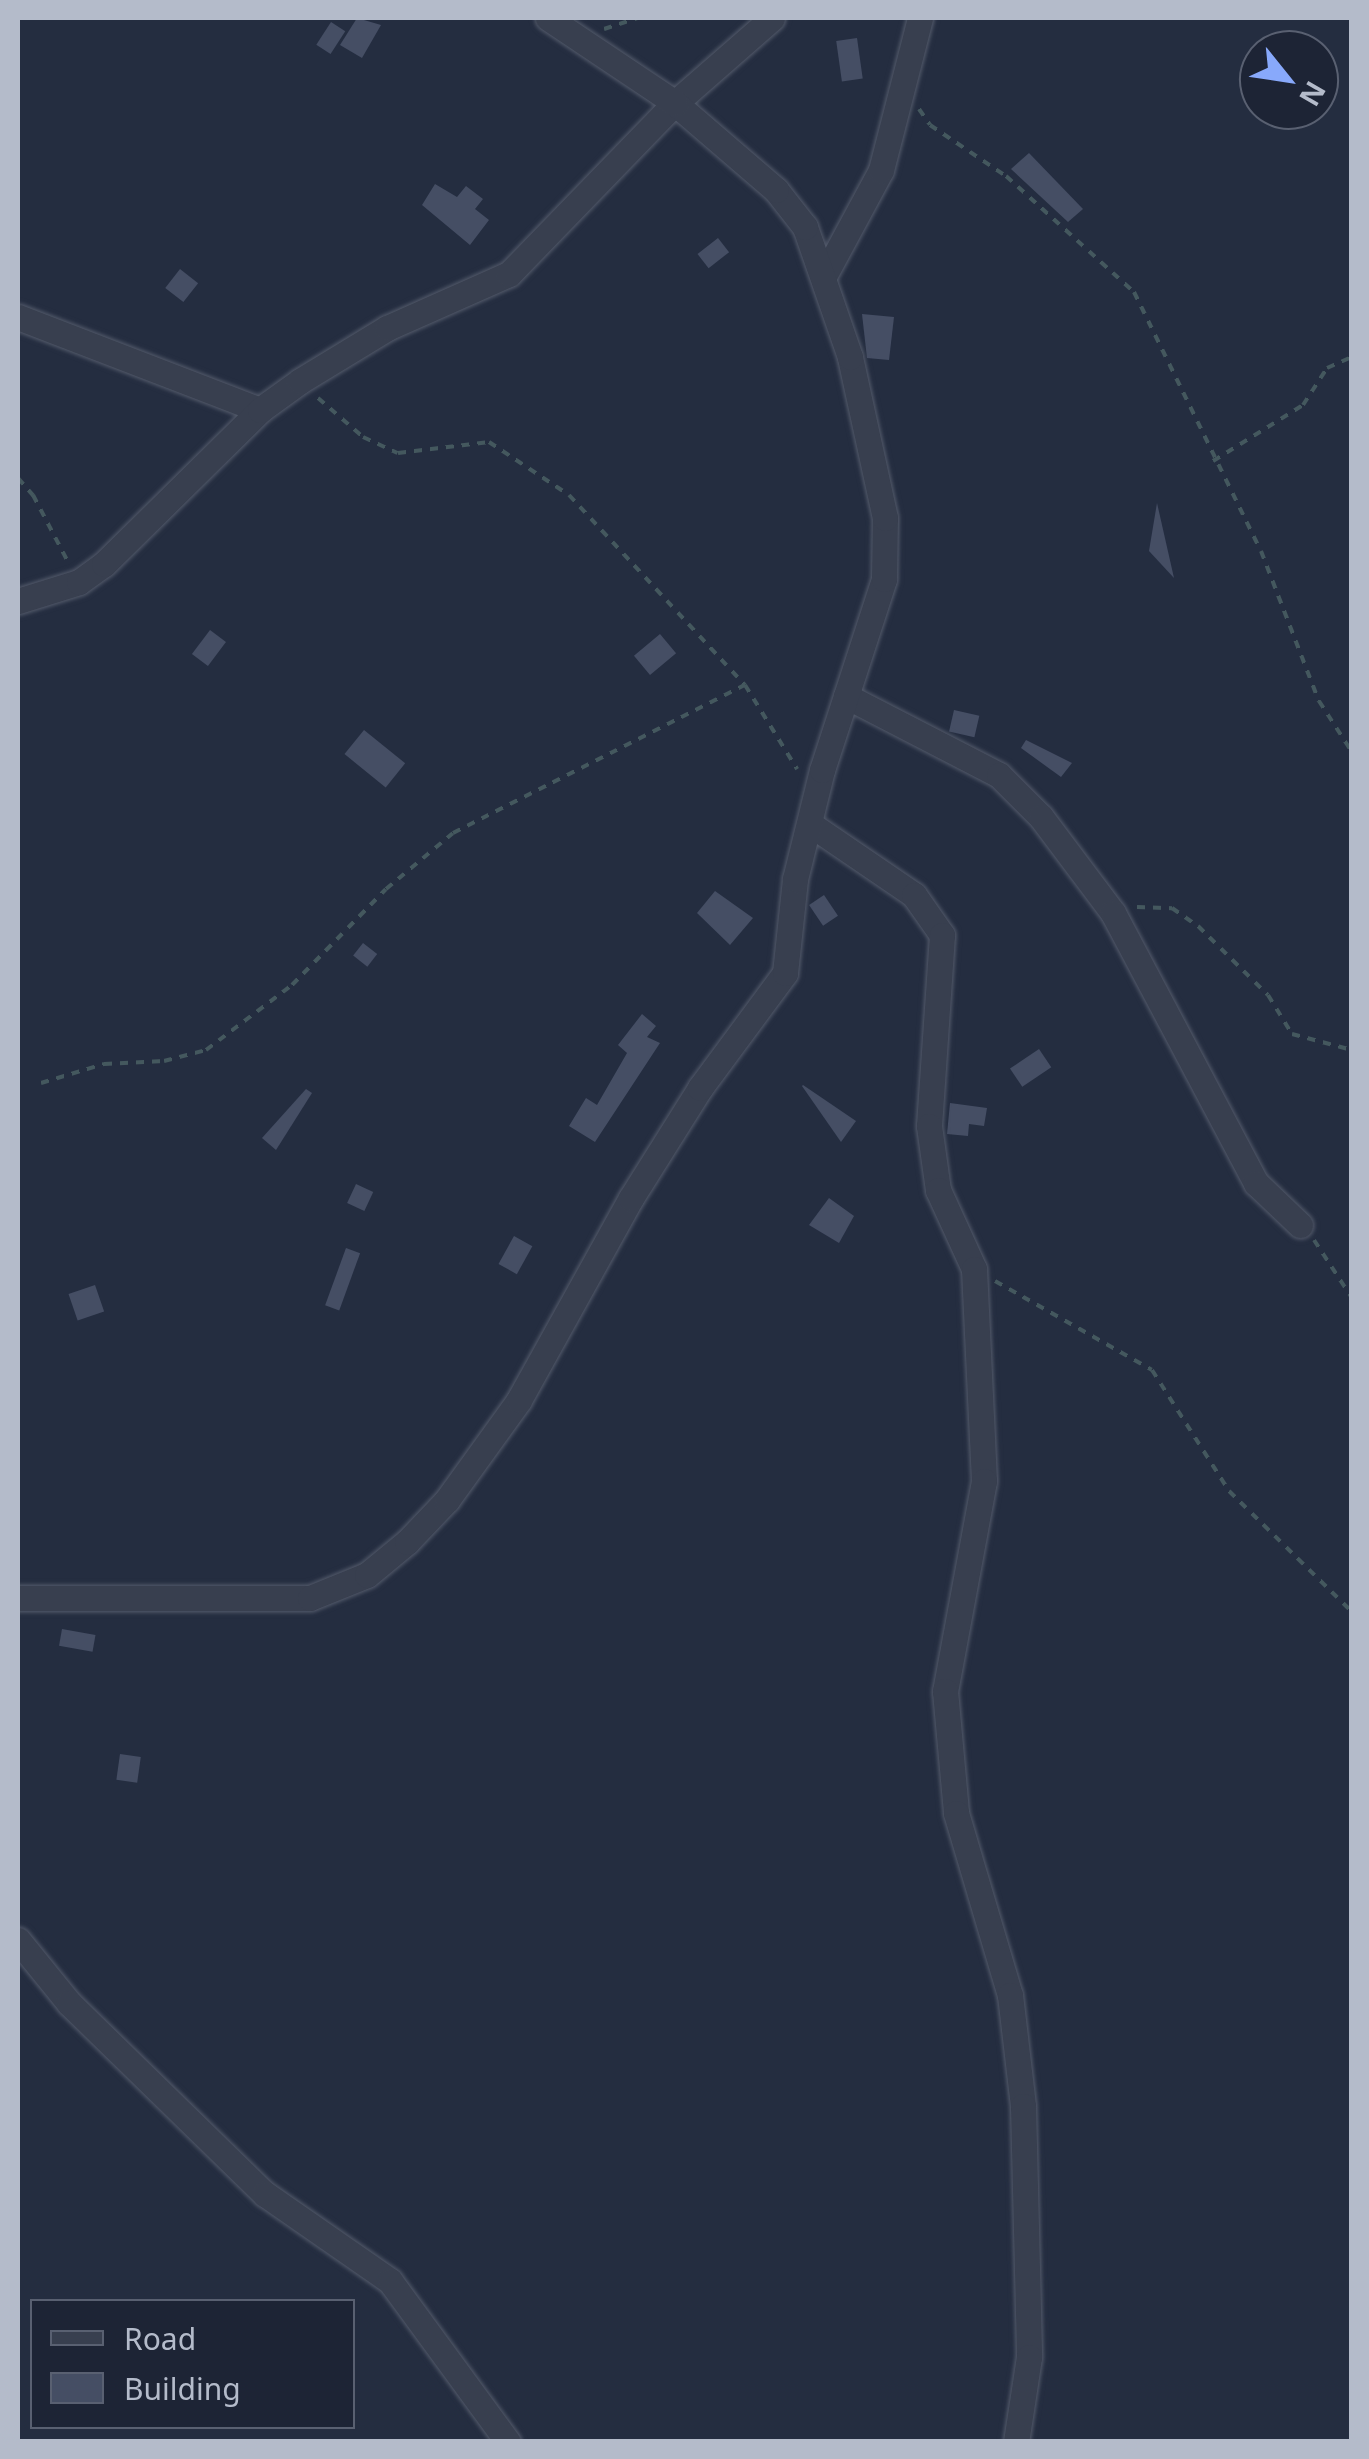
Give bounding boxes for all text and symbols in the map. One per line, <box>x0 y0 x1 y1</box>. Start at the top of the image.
north arrow <box>1239 30 1339 130</box>
text: N <box>1291 75 1335 113</box>
legend <box>30 2299 355 2429</box>
text: Road <box>124 2318 196 2359</box>
text: Building <box>124 2368 241 2409</box>

